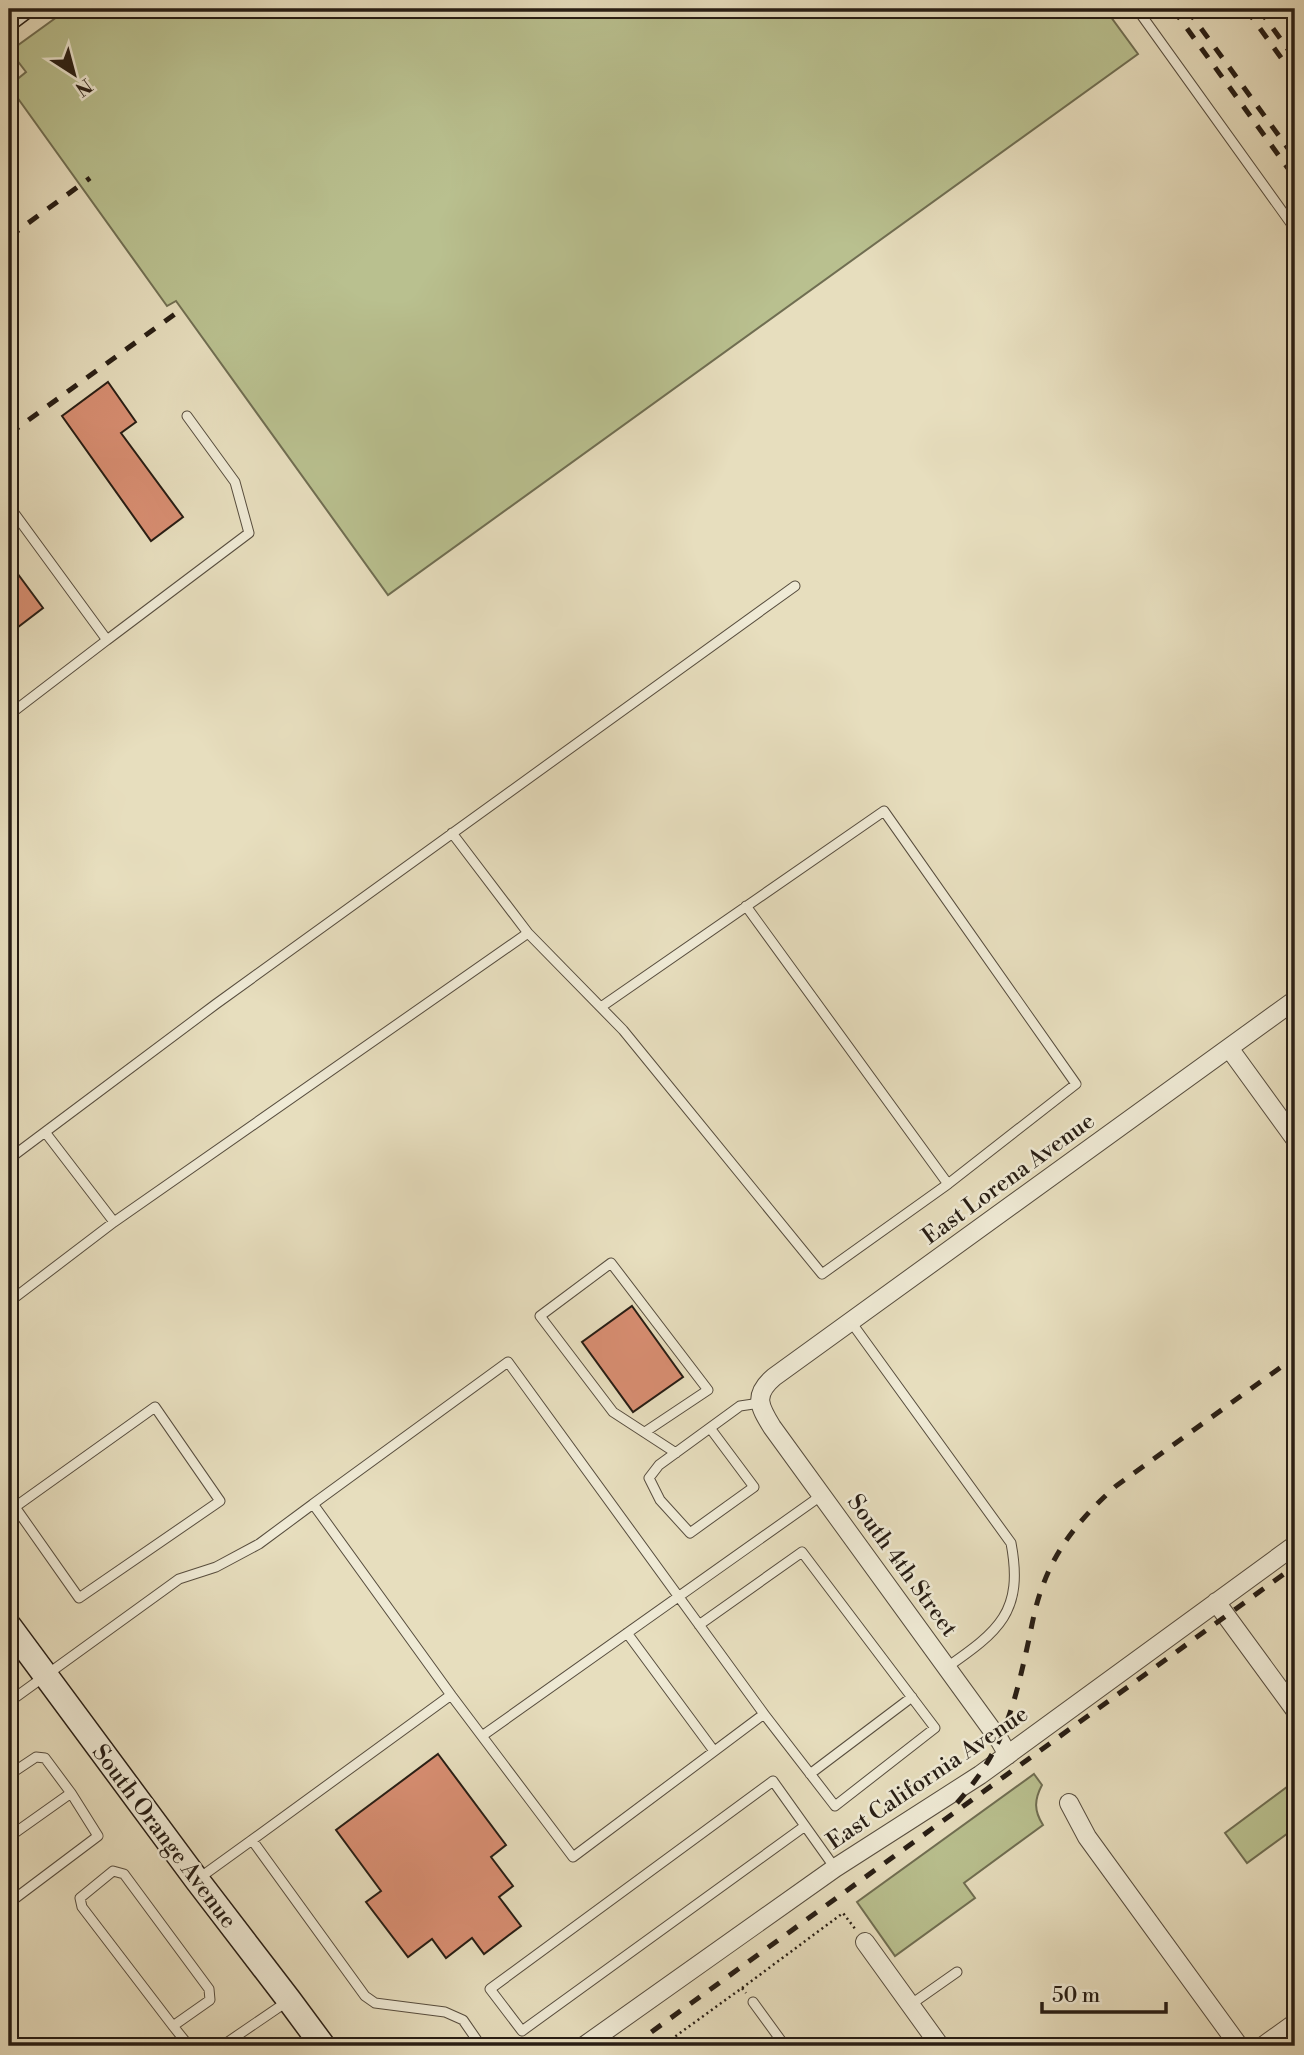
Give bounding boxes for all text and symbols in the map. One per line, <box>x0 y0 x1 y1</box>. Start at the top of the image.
north arrow <box>38 38 108 108</box>
text: N <box>70 73 97 101</box>
street label: East Lorena Avenue <box>917 1107 1100 1251</box>
street label: South 4th Street <box>841 1489 963 1642</box>
street label: East California Avenue <box>821 1700 1034 1856</box>
street label: South Orange Avenue <box>86 1739 243 1934</box>
scale bar <box>1042 1971 1166 2015</box>
text: 50 m <box>1052 1983 1100 2009</box>

